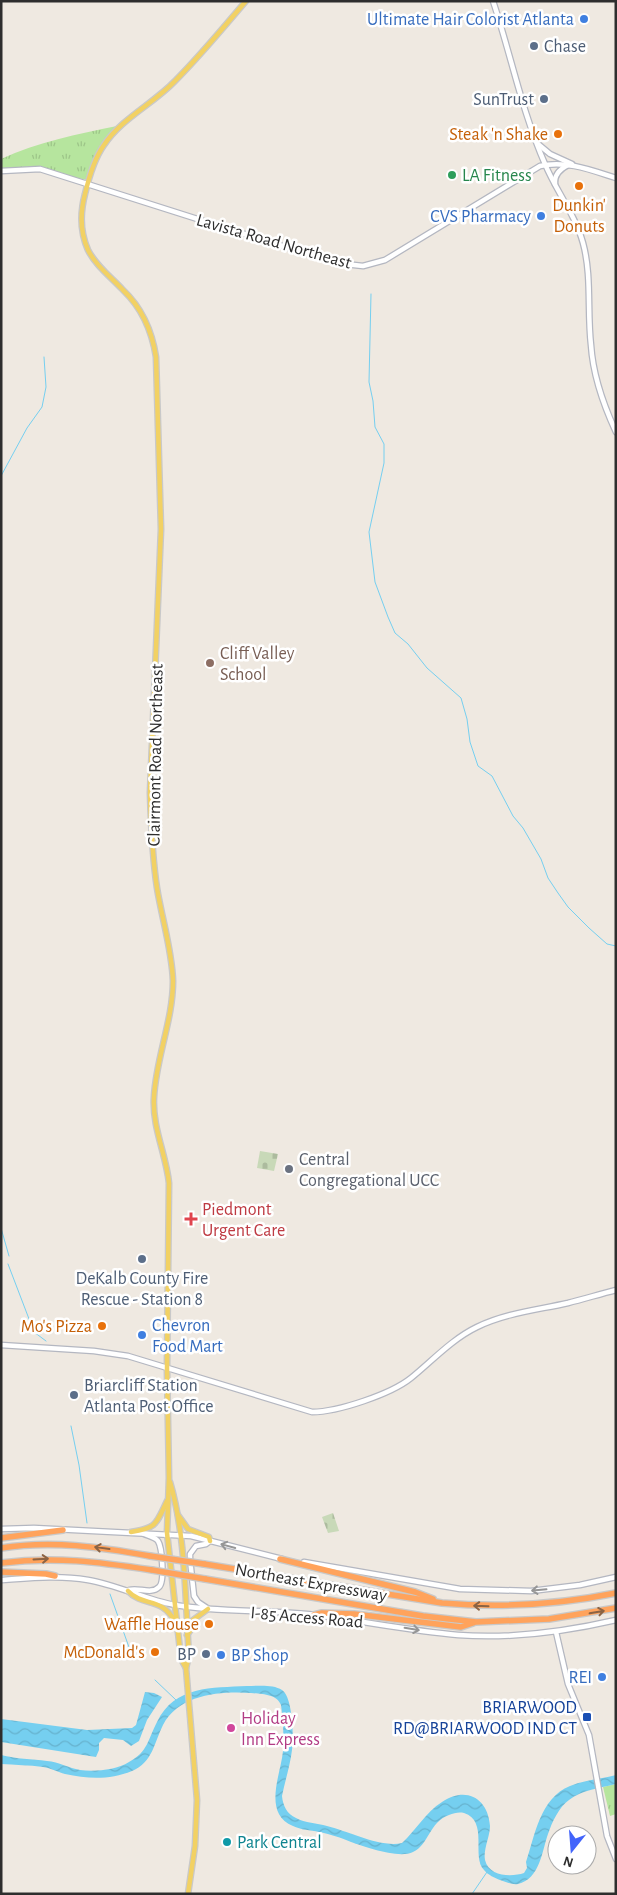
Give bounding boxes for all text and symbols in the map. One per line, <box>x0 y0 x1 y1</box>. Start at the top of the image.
place label: Ultimate Hair Colorist Atlanta <box>367 11 574 29</box>
marker: Ultimate Hair Colorist Atlanta <box>578 13 590 25</box>
place label: Chase <box>544 38 586 56</box>
marker: Chase <box>528 40 540 52</box>
place label: SunTrust <box>473 91 534 109</box>
marker: SunTrust <box>538 93 550 105</box>
place label: Steak 'n Shake <box>449 126 548 144</box>
marker: Steak 'n Shake <box>552 128 564 140</box>
place label: LA Fitness <box>462 167 532 185</box>
marker: LA Fitness <box>446 169 458 181</box>
marker: Dunkin' Donuts <box>573 180 585 192</box>
place label: Dunkin' Donuts <box>552 197 606 236</box>
place label: CVS Pharmacy <box>430 208 531 226</box>
marker: CVS Pharmacy <box>535 210 547 222</box>
street label: Lavista Road Northeast <box>194 211 354 273</box>
place label: Cliff Valley School <box>220 645 295 684</box>
marker: Cliff Valley School <box>204 657 216 669</box>
street label: Clairmont Road Northeast <box>145 663 167 846</box>
place label: Central Congregational UCC <box>299 1151 439 1190</box>
marker: Central Congregational UCC <box>283 1163 295 1175</box>
place label: Piedmont Urgent Care <box>202 1201 285 1240</box>
marker: Piedmont Urgent Care <box>184 1212 198 1226</box>
marker: DeKalb County Fire Rescue - Station 8 <box>136 1253 148 1265</box>
place label: DeKalb County Fire Rescue - Station 8 <box>76 1270 208 1309</box>
place label: Chevron Food Mart <box>152 1317 223 1356</box>
place label: Mo's Pizza <box>21 1318 92 1336</box>
marker: Mo's Pizza <box>96 1320 108 1332</box>
marker: Chevron Food Mart <box>136 1329 148 1341</box>
place label: Briarcliff Station Atlanta Post Office <box>84 1377 214 1416</box>
marker: Briarcliff Station Atlanta Post Office <box>68 1389 80 1401</box>
one-way arrow <box>221 1541 237 1550</box>
one-way arrow <box>94 1543 110 1553</box>
one-way arrow <box>33 1555 49 1564</box>
street label: Northeast Expressway <box>233 1561 389 1605</box>
one-way arrow <box>531 1585 547 1595</box>
one-way arrow <box>473 1601 489 1611</box>
street label: I-85 Access Road <box>250 1604 364 1632</box>
one-way arrow <box>588 1607 604 1616</box>
place label: Waffle House <box>104 1616 199 1634</box>
marker: Waffle House <box>203 1618 215 1630</box>
one-way arrow <box>404 1625 420 1635</box>
place label: McDonald's <box>63 1644 145 1662</box>
marker: McDonald's <box>149 1646 161 1658</box>
place label: BP <box>177 1646 196 1664</box>
place label: BP Shop <box>231 1647 289 1665</box>
marker: BP <box>200 1648 212 1660</box>
marker: BP Shop <box>215 1649 227 1661</box>
place label: REI <box>569 1669 592 1687</box>
marker: REI <box>596 1671 608 1683</box>
place label: BRIARWOOD RD@BRIARWOOD IND CT <box>393 1699 577 1738</box>
place label: Holiday Inn Express <box>241 1710 320 1749</box>
marker: BRIARWOOD RD@BRIARWOOD IND CT <box>581 1711 593 1723</box>
marker: Holiday Inn Express <box>225 1722 237 1734</box>
north arrow <box>547 1825 597 1875</box>
place label: Park Central <box>237 1834 322 1852</box>
marker: Park Central <box>221 1836 233 1848</box>
text: N <box>562 1853 575 1870</box>

